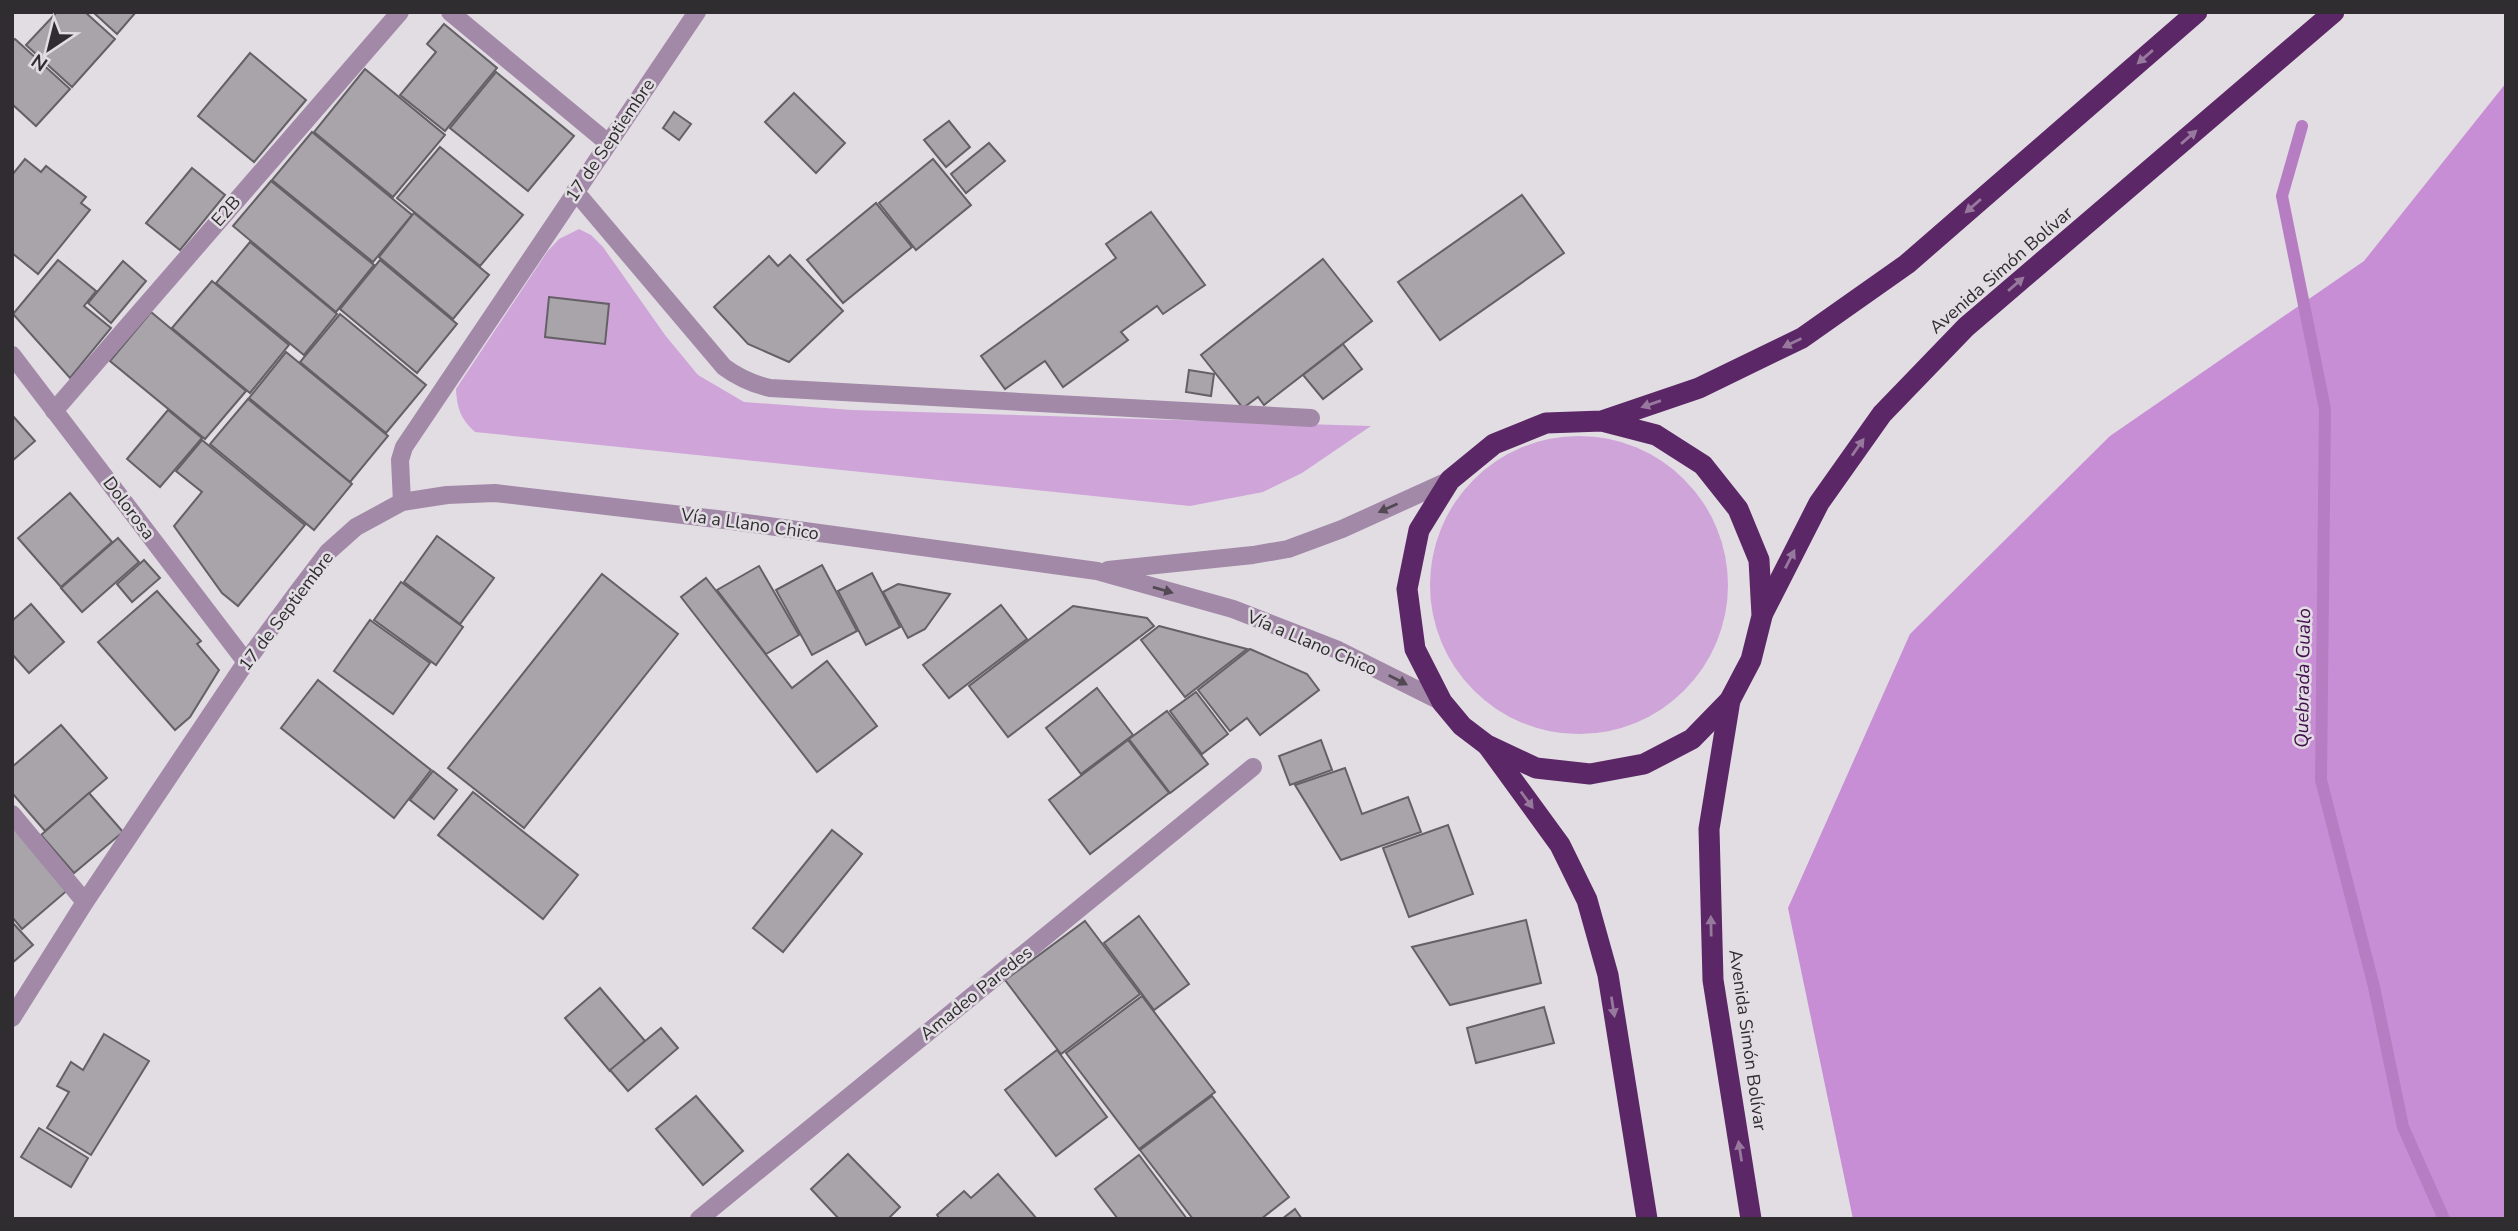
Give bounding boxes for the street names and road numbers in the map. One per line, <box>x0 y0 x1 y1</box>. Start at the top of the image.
street label: 17 de Septiembre <box>560 74 660 206</box>
street label: E2B <box>206 190 246 232</box>
street label: Avenida Simón Bolívar <box>1924 201 2078 339</box>
street label: Dolorosa <box>97 472 161 544</box>
street label: Vía a Llano Chico <box>678 502 821 546</box>
street label: 17 de Septiembre <box>233 546 339 676</box>
street label: Vía a Llano Chico <box>1242 604 1381 681</box>
street label: Amadeo Paredes <box>915 940 1037 1046</box>
street label: Avenida Simón Bolívar <box>1723 948 1773 1133</box>

